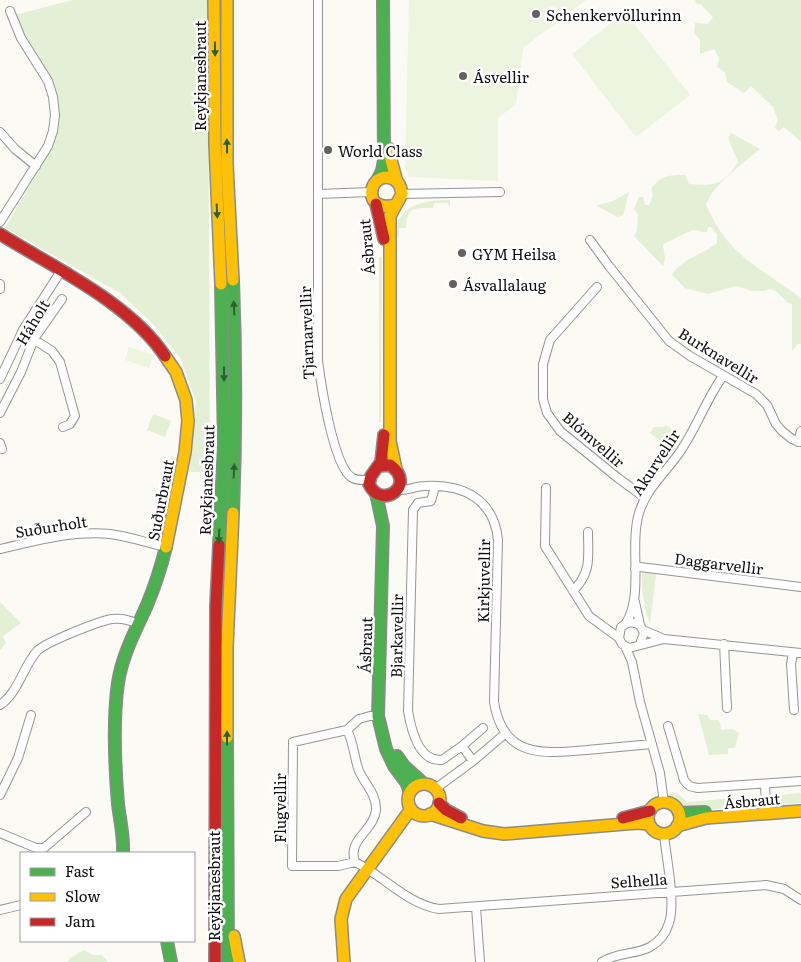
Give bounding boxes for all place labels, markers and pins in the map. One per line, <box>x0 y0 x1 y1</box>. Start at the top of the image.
place label: Schenkervöllurinn <box>546 3 682 26</box>
marker: Schenkervöllurinn <box>530 8 542 20</box>
place label: Ásvellir <box>473 65 529 88</box>
marker: Ásvellir <box>457 70 469 82</box>
place label: World Class <box>338 139 423 162</box>
marker: World Class <box>322 144 334 156</box>
place label: GYM Heilsa <box>472 242 557 265</box>
marker: GYM Heilsa <box>456 247 468 259</box>
place label: Ásvallalaug <box>463 273 547 296</box>
marker: Ásvallalaug <box>447 278 459 290</box>

